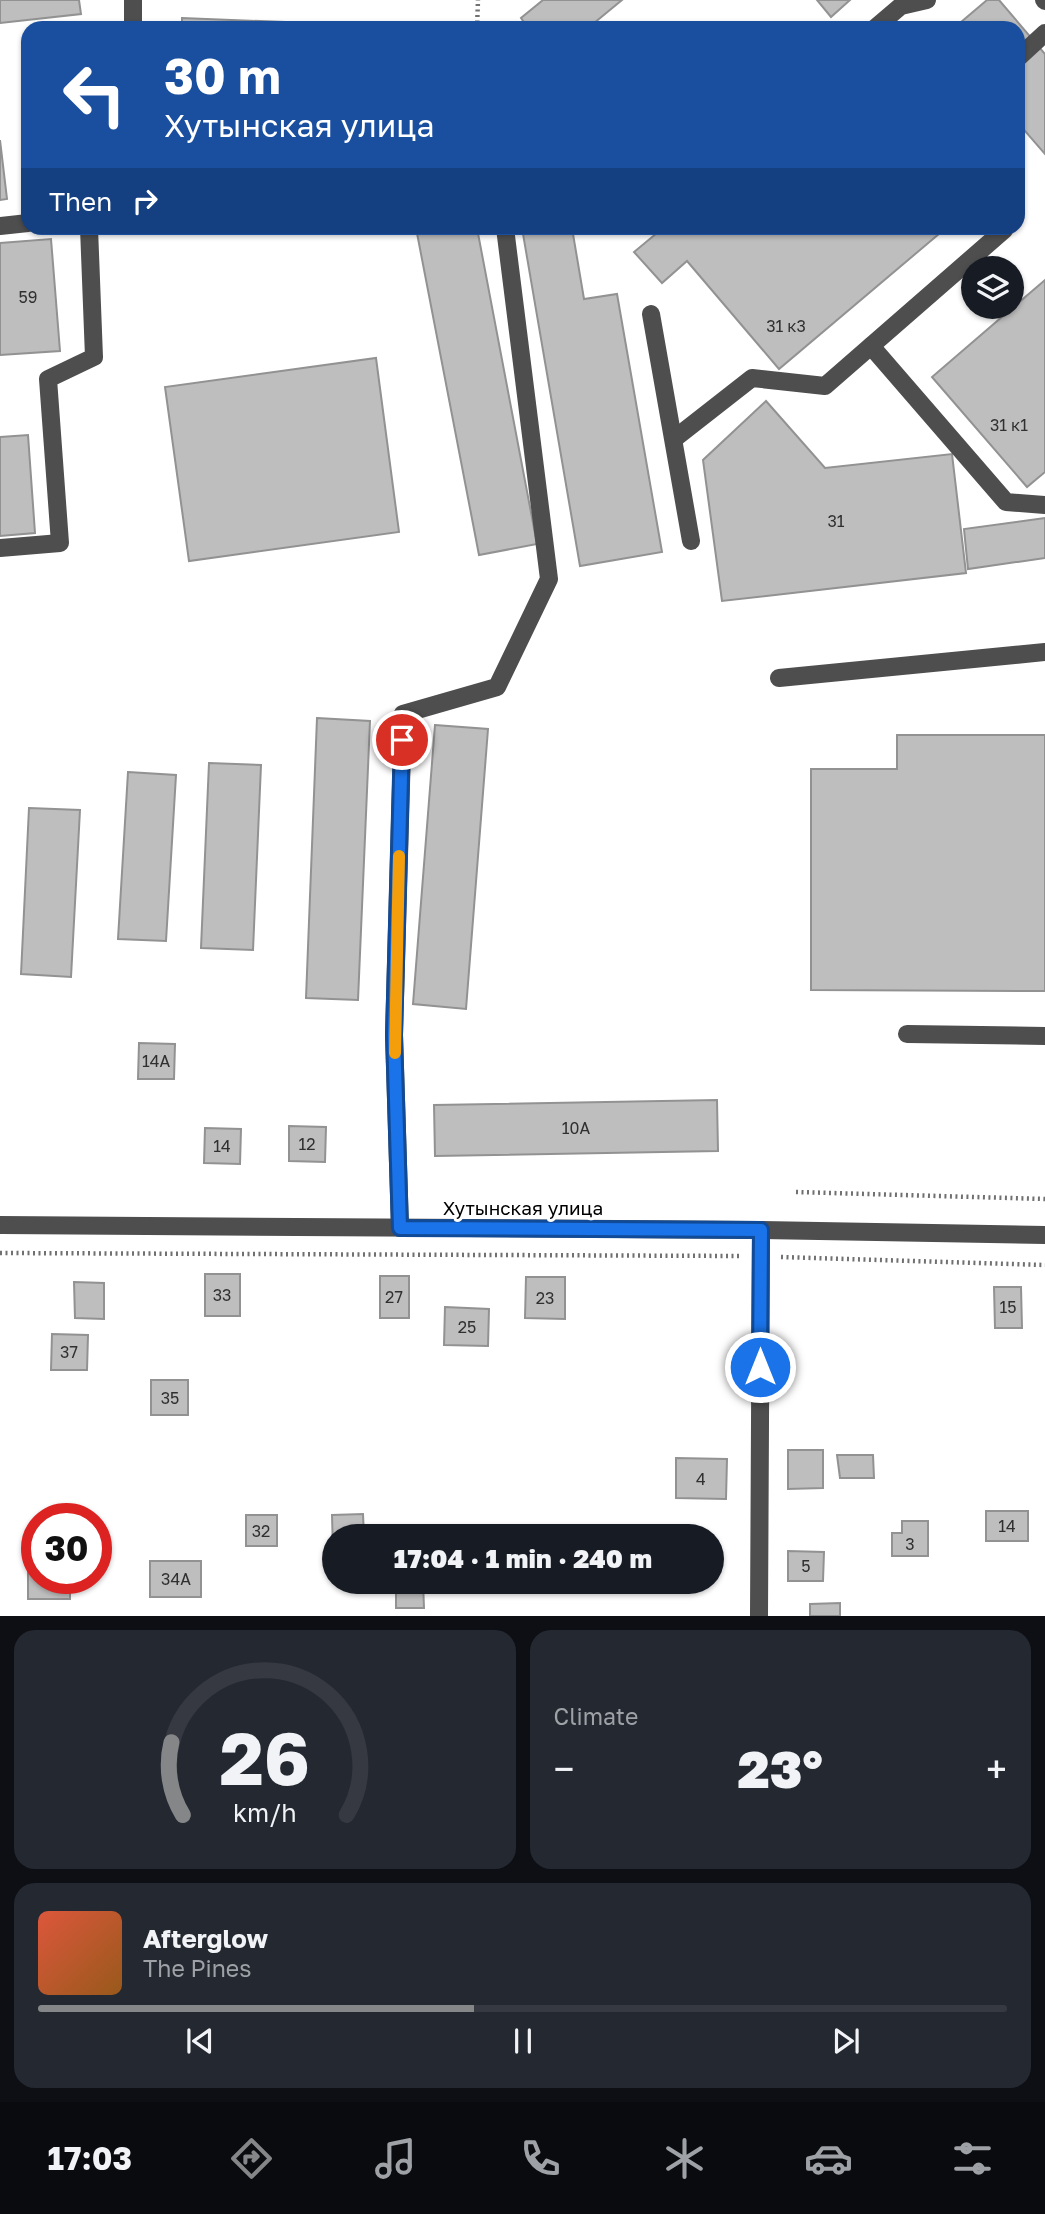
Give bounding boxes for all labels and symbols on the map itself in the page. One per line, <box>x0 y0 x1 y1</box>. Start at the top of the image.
house number: 59 <box>19 287 37 307</box>
house number: 31 к3 <box>766 316 806 336</box>
house number: 31 к1 <box>990 415 1028 435</box>
house number: 31 <box>827 511 845 531</box>
pin <box>372 710 432 770</box>
house number: 14А <box>142 1051 170 1071</box>
house number: 10А <box>562 1118 590 1138</box>
house number: 12 <box>298 1134 316 1154</box>
house number: 14 <box>213 1136 231 1156</box>
street label: Хутынская улица <box>443 1196 603 1219</box>
house number: 33 <box>213 1285 231 1305</box>
house number: 27 <box>385 1287 403 1307</box>
house number: 23 <box>536 1288 554 1308</box>
house number: 15 <box>999 1297 1017 1317</box>
house number: 25 <box>458 1317 476 1337</box>
position arrow <box>723 1330 797 1404</box>
house number: 37 <box>60 1342 78 1362</box>
house number: 35 <box>161 1388 179 1408</box>
house number: 4 <box>696 1469 706 1489</box>
speed limit sign: 30 <box>21 1503 112 1594</box>
house number: 14 <box>998 1516 1016 1536</box>
house number: 32 <box>252 1521 270 1541</box>
house number: 3 <box>905 1534 915 1554</box>
house number: 5 <box>801 1556 811 1576</box>
house number: 34А <box>161 1569 191 1589</box>

